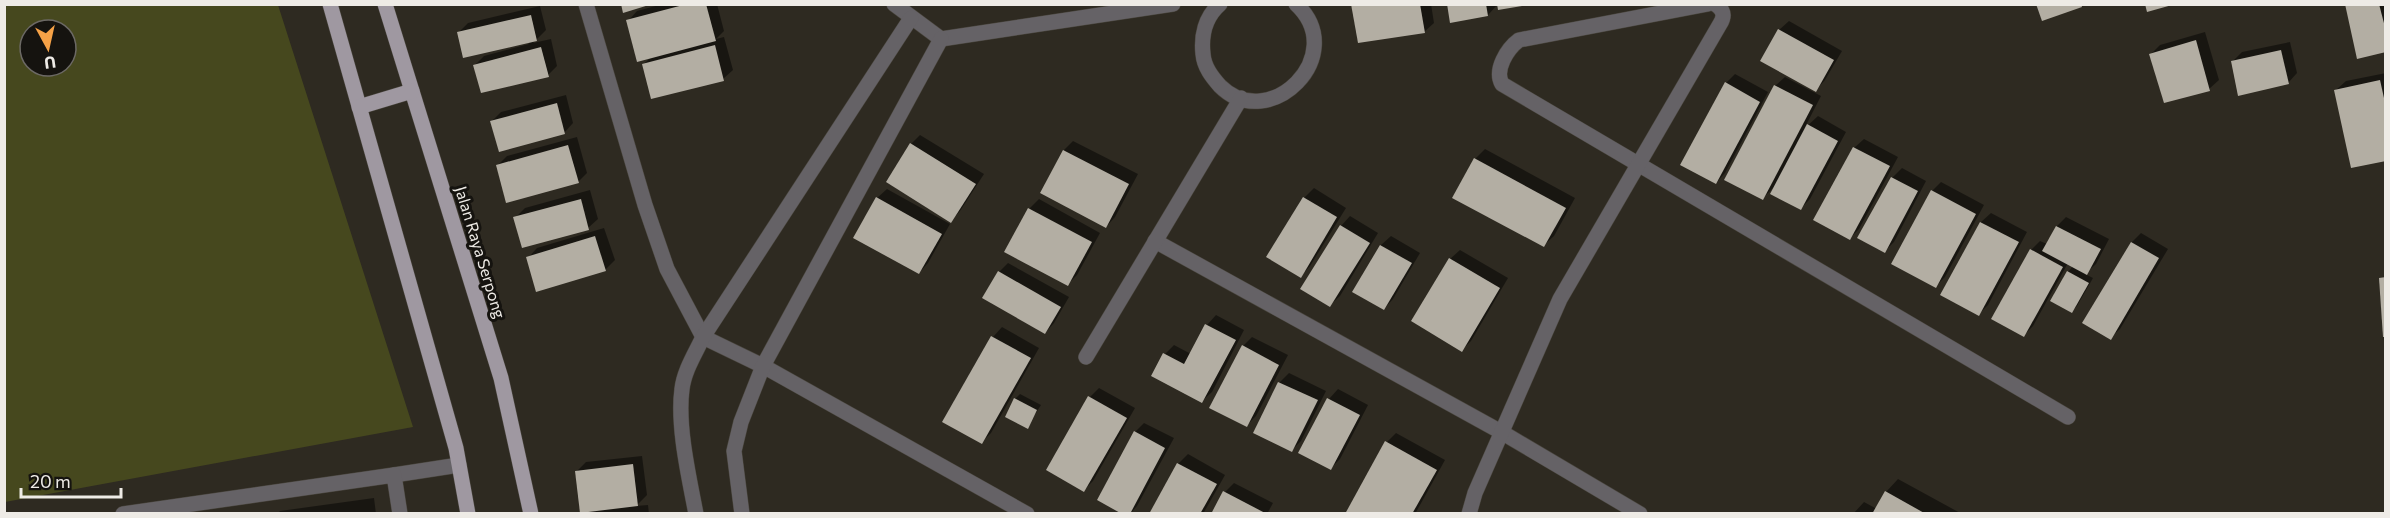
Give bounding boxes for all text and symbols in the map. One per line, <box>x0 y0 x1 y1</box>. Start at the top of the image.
north arrow <box>18 18 78 78</box>
text: U <box>43 53 57 74</box>
street label: Jalan Raya Serpong <box>452 184 510 321</box>
scale bar <box>21 461 122 499</box>
text: 20 m <box>30 470 71 492</box>

